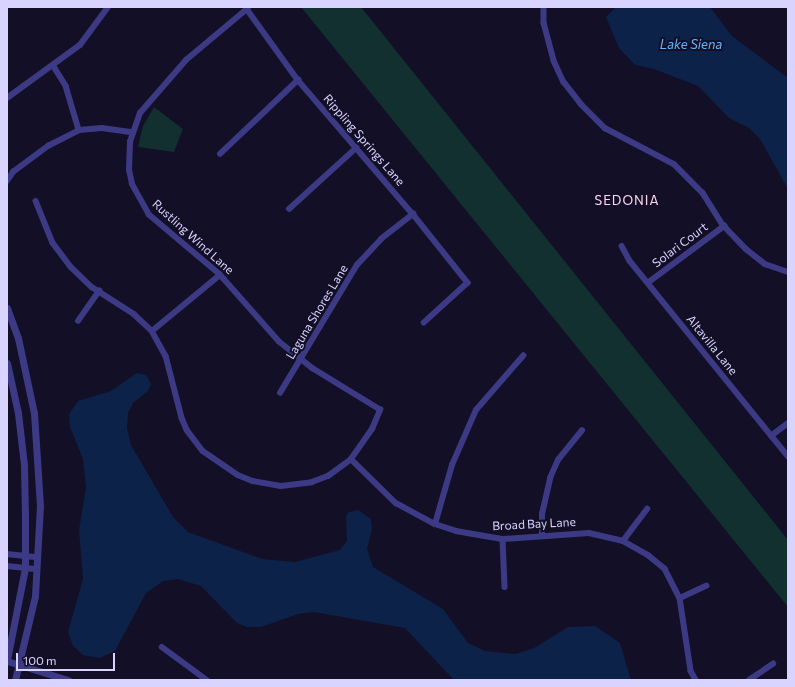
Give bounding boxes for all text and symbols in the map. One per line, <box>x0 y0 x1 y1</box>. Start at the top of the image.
water label: Lake Siena <box>660 36 722 52</box>
street label: Rippling Springs Lane <box>320 91 408 189</box>
district label: SEDONIA <box>595 192 659 208</box>
street label: Rustling Wind Lane <box>149 197 237 277</box>
street label: Solari Court <box>650 220 710 270</box>
street label: Laguna Shores Lane <box>283 262 351 362</box>
street label: Altavilla Lane <box>684 312 740 378</box>
street label: Broad Bay Lane <box>492 515 576 533</box>
scale bar <box>18 645 117 671</box>
text: 100 m <box>23 653 57 667</box>

